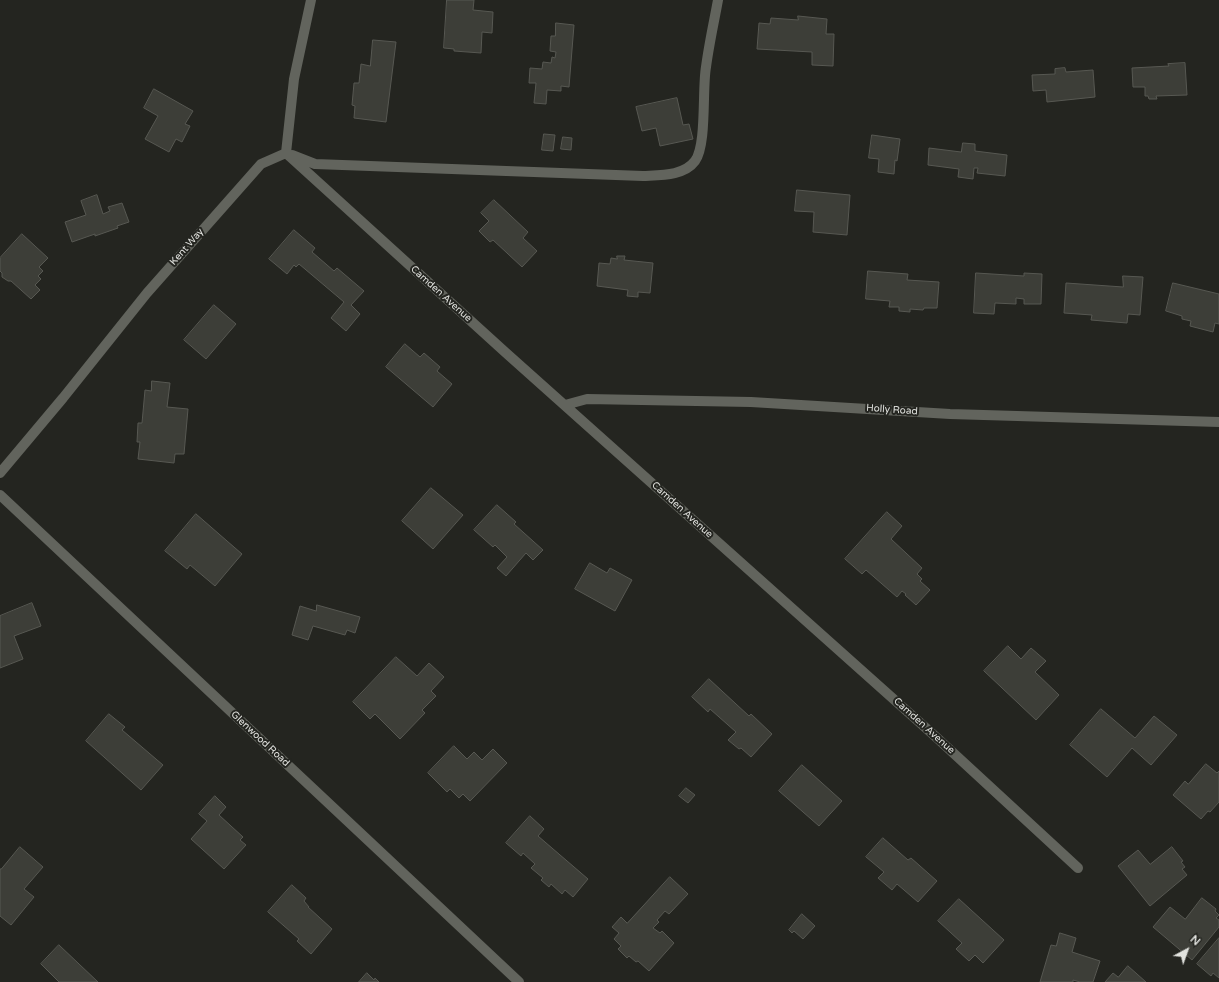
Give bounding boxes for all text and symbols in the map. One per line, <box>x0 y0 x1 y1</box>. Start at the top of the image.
street label: Kent Way <box>168 226 206 268</box>
street label: Camden Avenue <box>408 263 474 325</box>
street label: Holly Road <box>866 402 918 418</box>
street label: Camden Avenue <box>649 479 715 541</box>
street label: Camden Avenue <box>891 695 957 757</box>
street label: Glenwood Road <box>228 709 292 769</box>
north arrow <box>1167 930 1207 970</box>
text: N <box>1188 933 1203 948</box>

